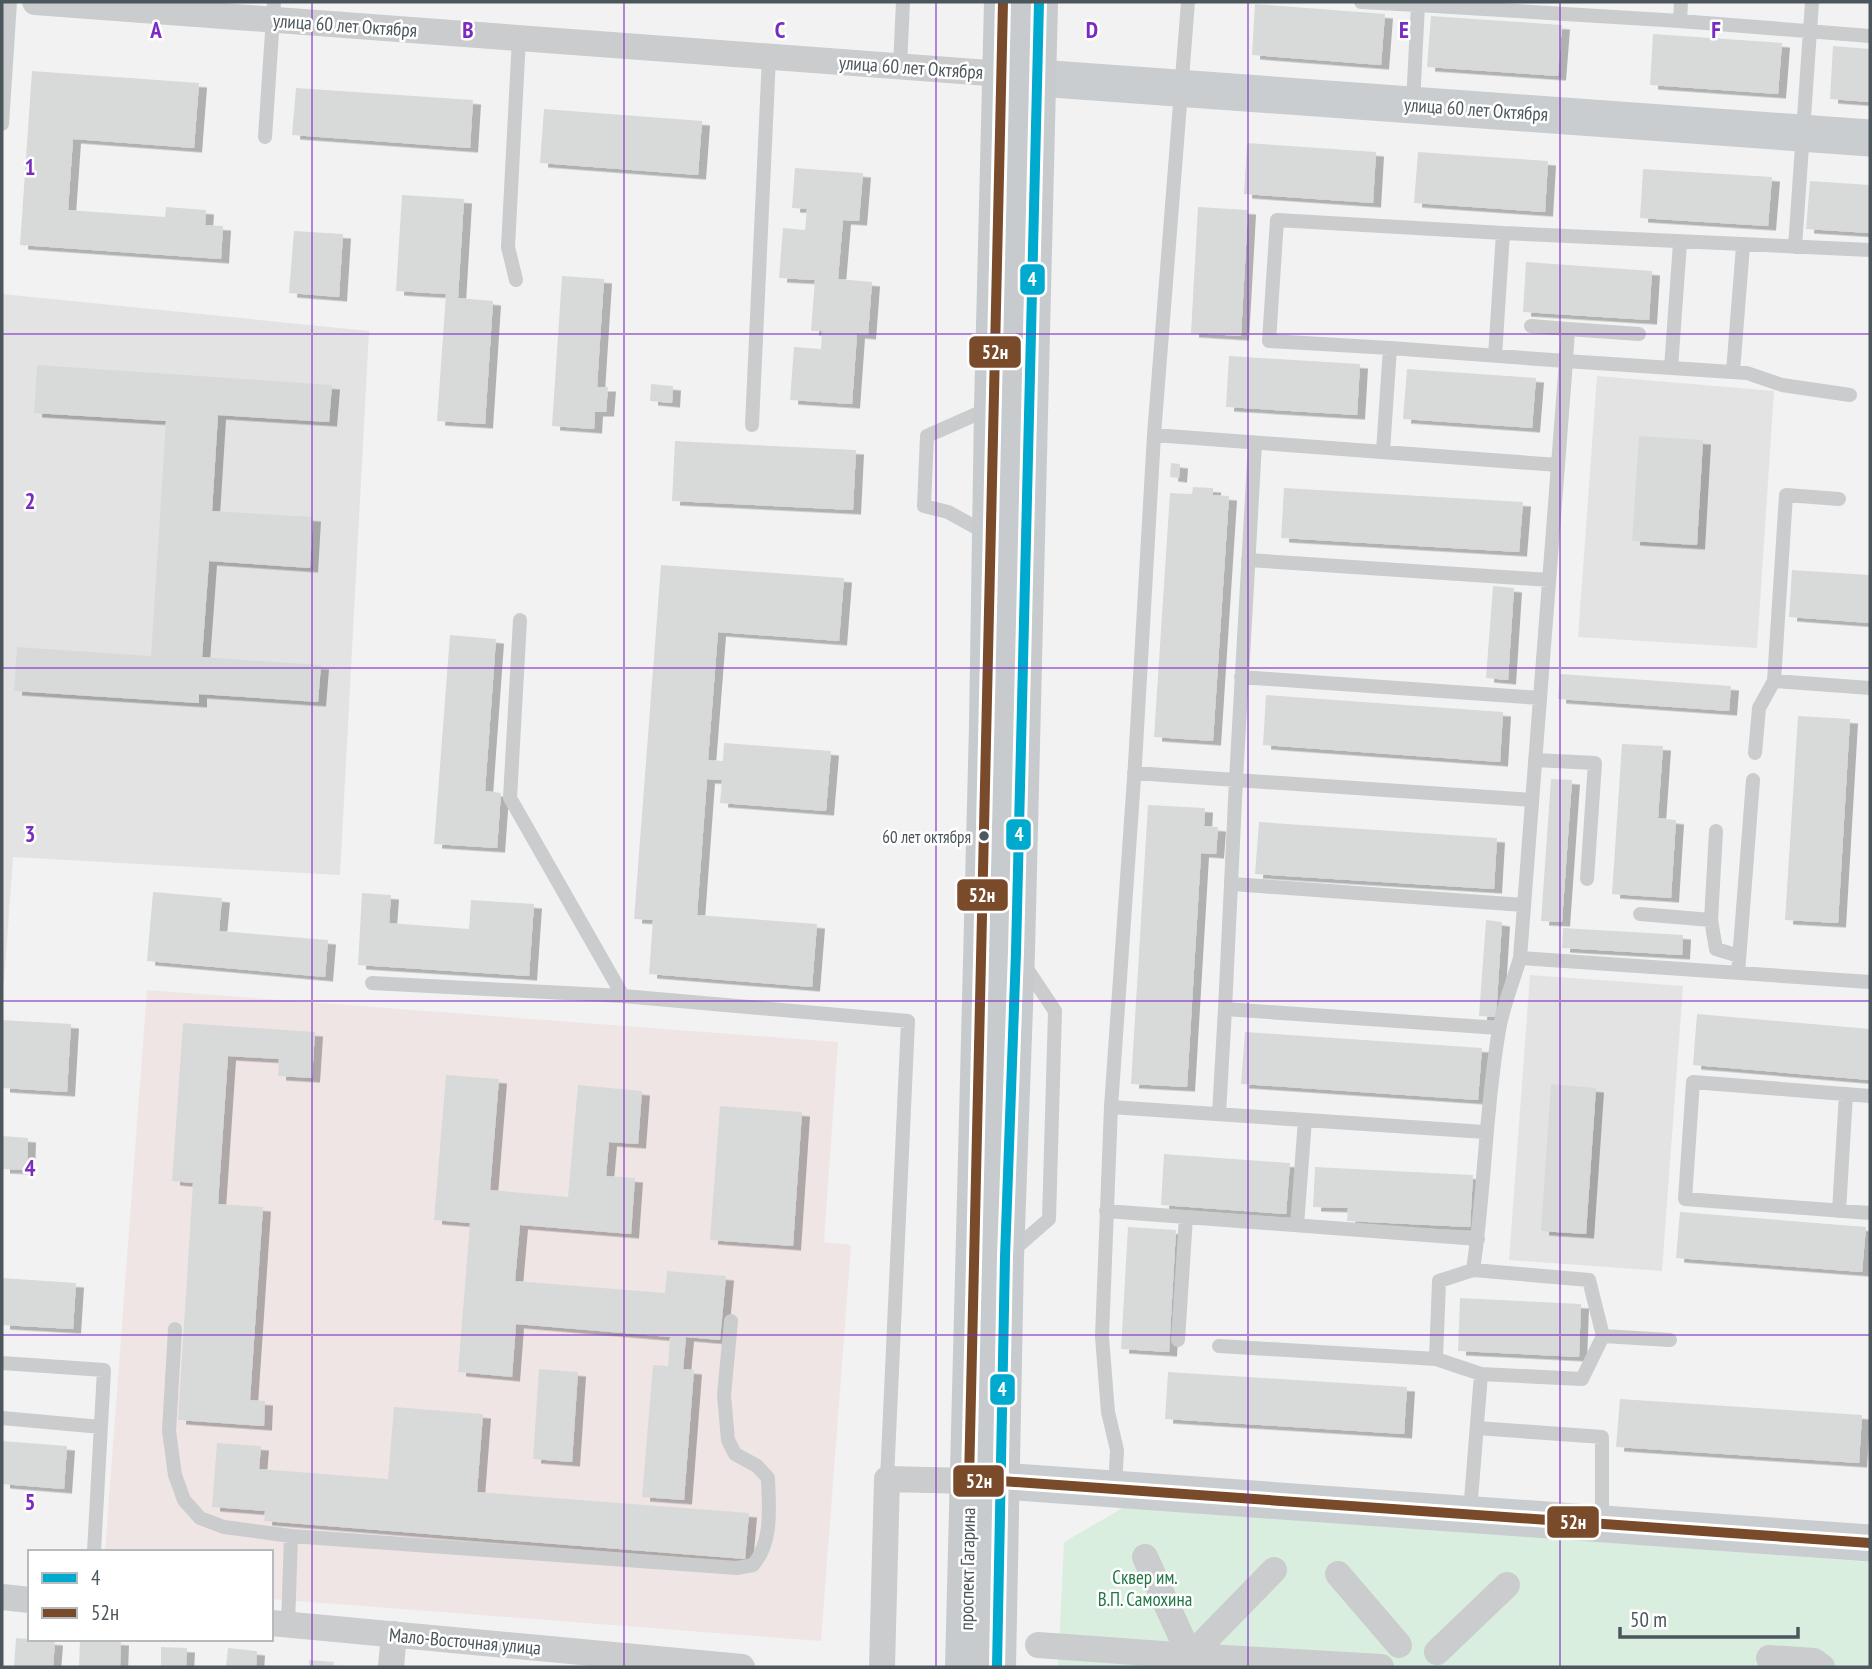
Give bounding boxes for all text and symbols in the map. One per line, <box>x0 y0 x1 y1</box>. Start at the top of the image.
street label: улица 60 лет Октября <box>272 8 418 42</box>
text: A <box>149 15 162 44</box>
text: B <box>462 15 474 44</box>
text: C <box>775 15 786 44</box>
text: D <box>1086 15 1098 44</box>
text: E <box>1399 15 1409 44</box>
text: F <box>1711 15 1721 44</box>
street label: улица 60 лет Октября <box>838 50 984 84</box>
street label: улица 60 лет Октября <box>1403 92 1549 126</box>
text: 1 <box>25 152 36 181</box>
line badge: 4 <box>1019 263 1046 296</box>
text: 4 <box>1027 267 1037 291</box>
line badge: 52н <box>968 335 1022 369</box>
text: 52н <box>982 340 1008 364</box>
text: 2 <box>25 486 36 515</box>
line badge: 4 <box>1005 818 1032 851</box>
text: 3 <box>25 819 36 848</box>
text: 4 <box>1014 822 1024 846</box>
place label: 60 лет октября <box>882 826 971 848</box>
marker: 60 лет октября <box>977 829 991 843</box>
line badge: 52н <box>956 878 1009 912</box>
text: 52н <box>969 883 995 907</box>
text: 4 <box>25 1153 36 1182</box>
line badge: 4 <box>989 1373 1016 1406</box>
text: 4 <box>997 1377 1007 1401</box>
line badge: 52н <box>952 1464 1005 1498</box>
text: 52н <box>966 1469 992 1493</box>
text: 5 <box>25 1487 36 1516</box>
line badge: 52н <box>1546 1505 1600 1539</box>
street label: проспект Гагарина <box>954 1507 980 1631</box>
text: 52н <box>1560 1510 1586 1534</box>
legend <box>28 1550 273 1641</box>
text: 4 <box>91 1564 101 1591</box>
park label: Сквер им. В.П. Самохина <box>1098 1565 1192 1611</box>
scale bar <box>1620 1596 1798 1640</box>
text: 52н <box>91 1599 119 1626</box>
text: 50 m <box>1630 1606 1667 1633</box>
street label: Мало-Восточная улица <box>388 1622 542 1660</box>

